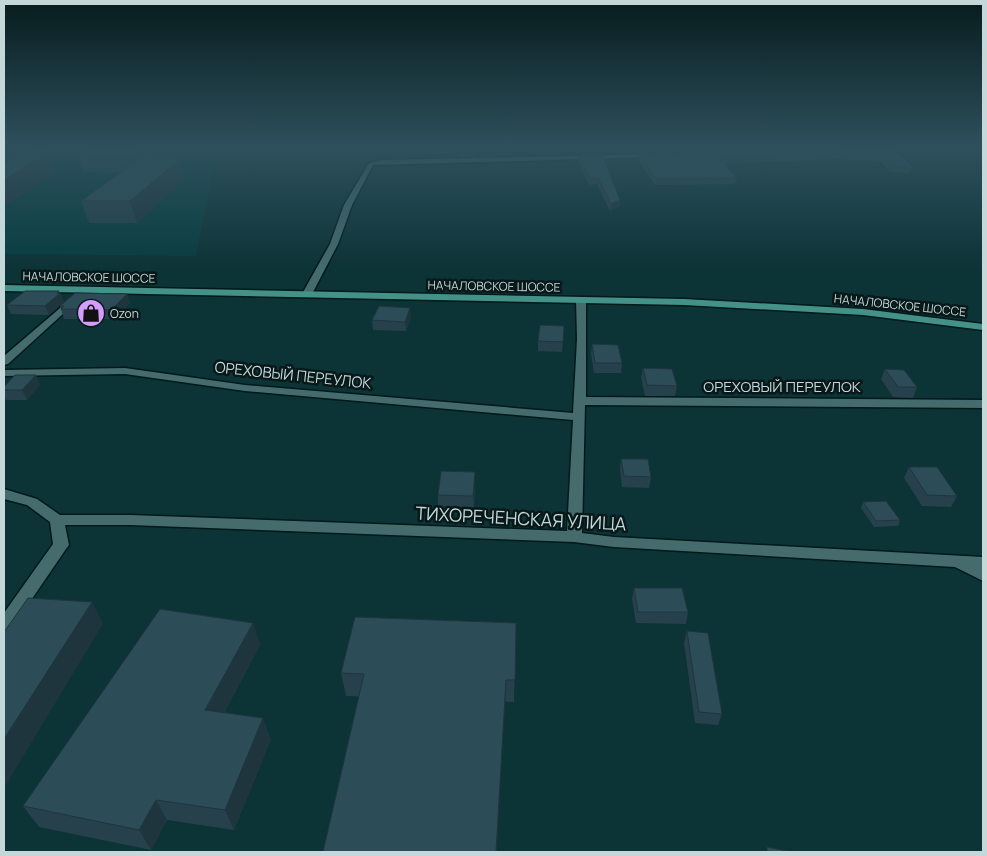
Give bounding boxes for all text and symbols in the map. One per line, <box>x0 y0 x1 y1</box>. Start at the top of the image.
street label: НАЧАЛОВСКОЕ ШОССЕ <box>22 267 156 287</box>
street label: НАЧАЛОВСКОЕ ШОССЕ <box>427 276 561 296</box>
street label: НАЧАЛОВСКОЕ ШОССЕ <box>833 290 967 320</box>
shop icon: Ozon <box>76 298 106 328</box>
place label: Ozon <box>110 305 139 322</box>
street label: ОРЕХОВЫЙ ПЕРЕУЛОК <box>214 356 372 394</box>
street label: ОРЕХОВЫЙ ПЕРЕУЛОК <box>703 376 861 397</box>
street label: ТИХОРЕЧЕНСКАЯ УЛИЦА <box>415 500 628 536</box>

